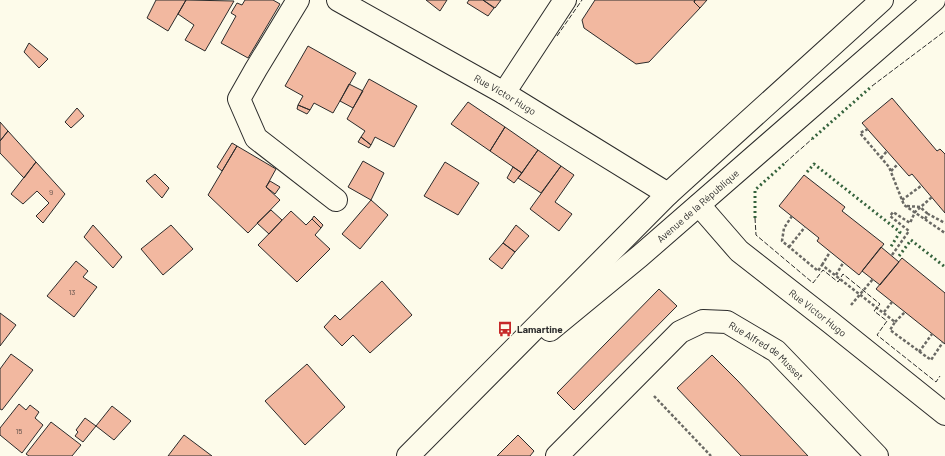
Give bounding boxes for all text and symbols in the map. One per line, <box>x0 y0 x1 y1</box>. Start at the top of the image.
street label: Rue Victor Hugo <box>472 72 538 117</box>
street label: Avenue de la République <box>654 167 741 245</box>
house number: 9 <box>49 187 53 197</box>
street label: Rue Victor Hugo <box>787 286 849 339</box>
house number: 13 <box>69 287 75 297</box>
street label: Rue Alfred de Musset <box>727 319 806 382</box>
bus stop icon: Lamartine <box>496 320 514 338</box>
place label: Lamartine <box>517 323 563 335</box>
house number: 15 <box>16 426 22 436</box>

